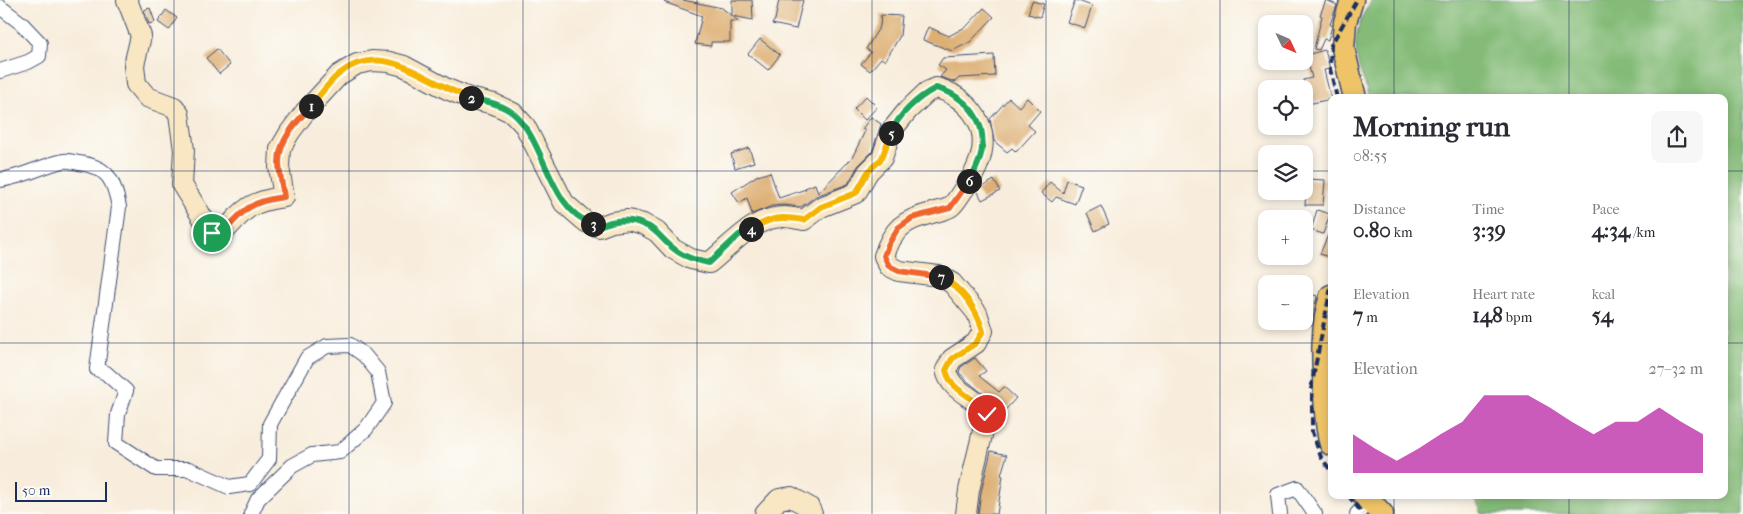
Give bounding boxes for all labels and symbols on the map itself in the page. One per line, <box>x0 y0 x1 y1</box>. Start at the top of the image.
north arrow <box>1258 15 1312 70</box>
pin: 2 <box>458 86 484 110</box>
pin: 1 <box>298 94 324 118</box>
pin: 5 <box>878 120 904 146</box>
pin: 6 <box>956 168 982 194</box>
pin <box>191 212 233 254</box>
pin: 3 <box>580 212 606 236</box>
pin: 4 <box>738 216 764 242</box>
pin: 7 <box>928 264 954 290</box>
pin <box>966 393 1008 435</box>
scale bar <box>15 479 108 502</box>

